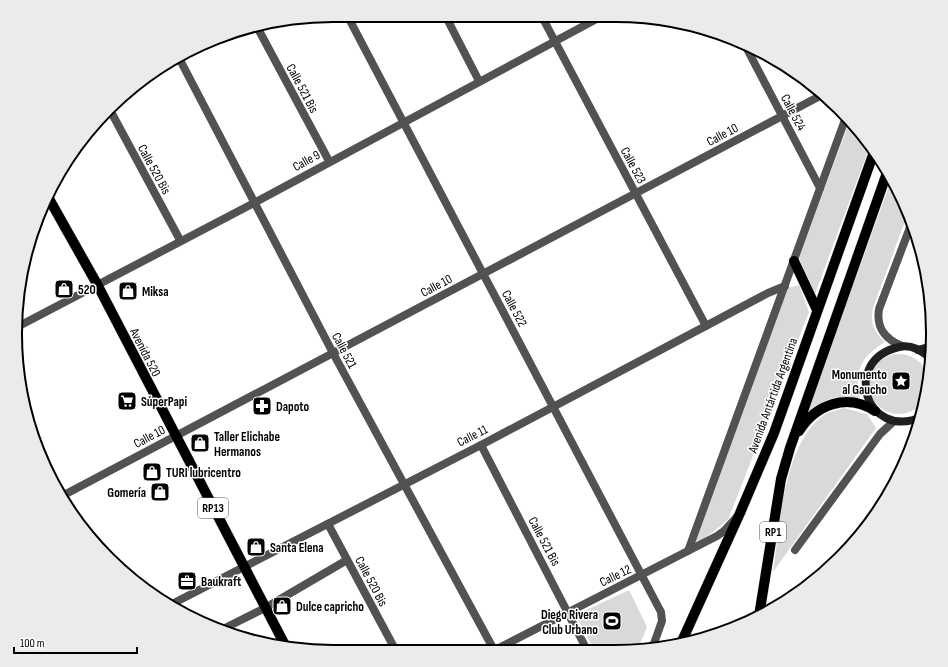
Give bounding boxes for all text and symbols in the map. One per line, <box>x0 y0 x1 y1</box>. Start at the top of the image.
street label: Calle 521 Bis <box>283 61 322 116</box>
street label: Calle 524 <box>777 91 810 134</box>
street label: Calle 10 <box>704 120 741 150</box>
street label: Calle 520 Bis <box>134 142 174 197</box>
street label: Calle 523 <box>617 144 649 187</box>
street label: Calle 9 <box>290 147 323 175</box>
street label: Calle 10 <box>418 271 455 301</box>
shop icon: 520 <box>53 278 75 300</box>
shop icon: Miksa <box>117 280 139 302</box>
place label: 520 <box>78 282 96 298</box>
place label: Miksa <box>142 284 168 300</box>
street label: Calle 522 <box>498 287 530 330</box>
street label: Avenida 520 <box>126 325 164 380</box>
street label: Calle 521 <box>328 330 360 372</box>
street label: Avenida Antártida Argentina <box>744 336 801 456</box>
place label: Monumento al Gaucho <box>832 367 887 398</box>
place icon: Monumento al Gaucho <box>890 370 912 392</box>
supermarket icon: SúperPapi <box>116 390 138 412</box>
place label: SúperPapi <box>141 394 187 410</box>
pharmacy icon: Dapoto <box>251 395 273 417</box>
place label: Dapoto <box>276 399 310 415</box>
street label: Calle 11 <box>454 421 491 450</box>
street label: Calle 10 <box>131 422 168 452</box>
place label: Taller Elichabe Hermanos <box>214 429 280 460</box>
shop icon: Taller Elichabe Hermanos <box>189 432 211 454</box>
shop icon: TURI lubricentro <box>141 461 163 483</box>
place label: TURI lubricentro <box>166 465 241 481</box>
shop icon: Gomería <box>149 481 171 503</box>
place label: Gomería <box>107 485 146 501</box>
road number: RP13 <box>198 498 228 518</box>
street label: Calle 521 Bis <box>525 514 564 569</box>
road number: RP1 <box>760 522 786 542</box>
shop icon: Santa Elena <box>245 536 267 558</box>
place label: Santa Elena <box>270 540 324 556</box>
street label: Calle 520 Bis <box>351 554 391 610</box>
street label: Calle 12 <box>597 561 634 590</box>
office icon: Baukraft <box>176 570 198 592</box>
place label: Baukraft <box>201 574 242 590</box>
shop icon: Dulce capricho <box>271 595 293 617</box>
place label: Dulce capricho <box>296 599 364 615</box>
place label: Diego Rivera Club Urbano <box>541 607 598 638</box>
sports icon: Diego Rivera Club Urbano <box>601 610 623 632</box>
scale bar <box>14 629 137 655</box>
text: 100 m <box>20 636 45 651</box>

